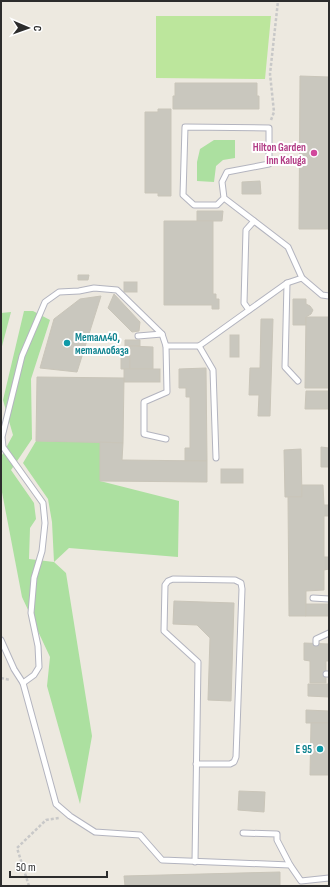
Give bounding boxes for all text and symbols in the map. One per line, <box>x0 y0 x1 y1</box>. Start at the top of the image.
north arrow <box>8 8 48 48</box>
text: С <box>31 25 44 32</box>
place label: Hilton Garden Inn Kaluga <box>253 141 306 167</box>
marker: Hilton Garden Inn Kaluga <box>309 148 319 158</box>
place label: Металл40, металлобаза <box>75 331 129 357</box>
marker: Металл40, металлобаза <box>62 338 72 348</box>
place label: Е 95 <box>295 743 312 756</box>
marker: Е 95 <box>315 744 325 754</box>
scale bar <box>10 853 107 879</box>
text: 50 m <box>16 860 36 875</box>

